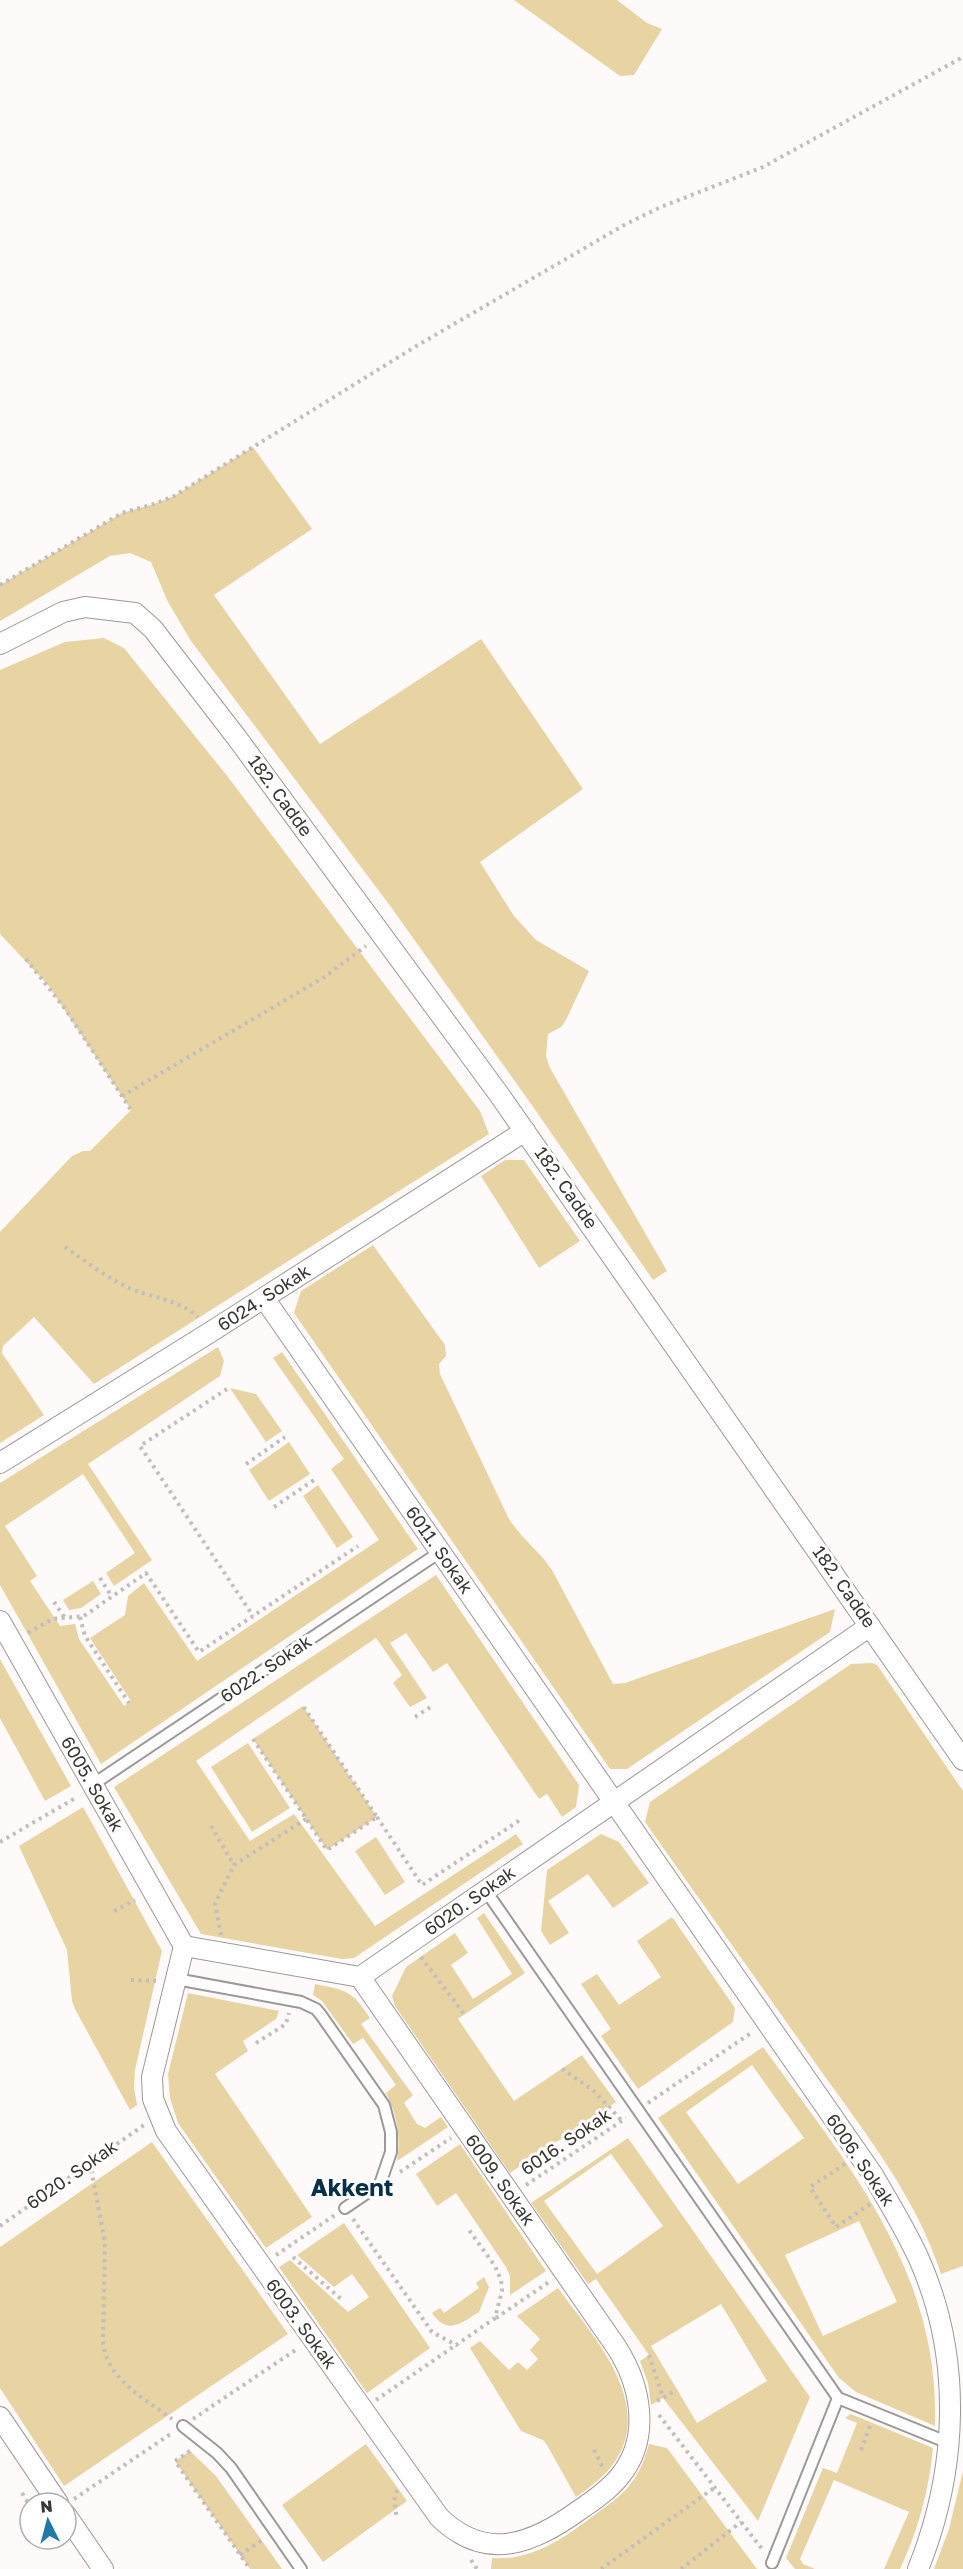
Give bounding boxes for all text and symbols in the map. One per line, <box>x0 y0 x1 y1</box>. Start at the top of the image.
street label: 182. Cadde <box>244 750 318 840</box>
street label: 182. Cadde <box>531 1142 603 1233</box>
street label: 6024. Sokak <box>213 1259 314 1335</box>
street label: 6011. Sokak <box>402 1501 478 1598</box>
street label: 182. Cadde <box>809 1541 881 1632</box>
street label: 6022. Sokak <box>216 1630 315 1707</box>
street label: 6005. Sokak <box>57 1732 129 1835</box>
street label: 6020. Sokak <box>420 1861 519 1940</box>
street label: 6016. Sokak <box>516 2103 615 2179</box>
street label: 6006. Sokak <box>822 2109 900 2210</box>
street label: 6009. Sokak <box>461 2129 540 2229</box>
street label: 6020. Sokak <box>22 2135 121 2214</box>
district label: Akkent <box>311 2172 393 2201</box>
street label: 6003. Sokak <box>262 2274 342 2373</box>
north arrow <box>18 2491 78 2551</box>
text: N <box>39 2496 54 2517</box>

